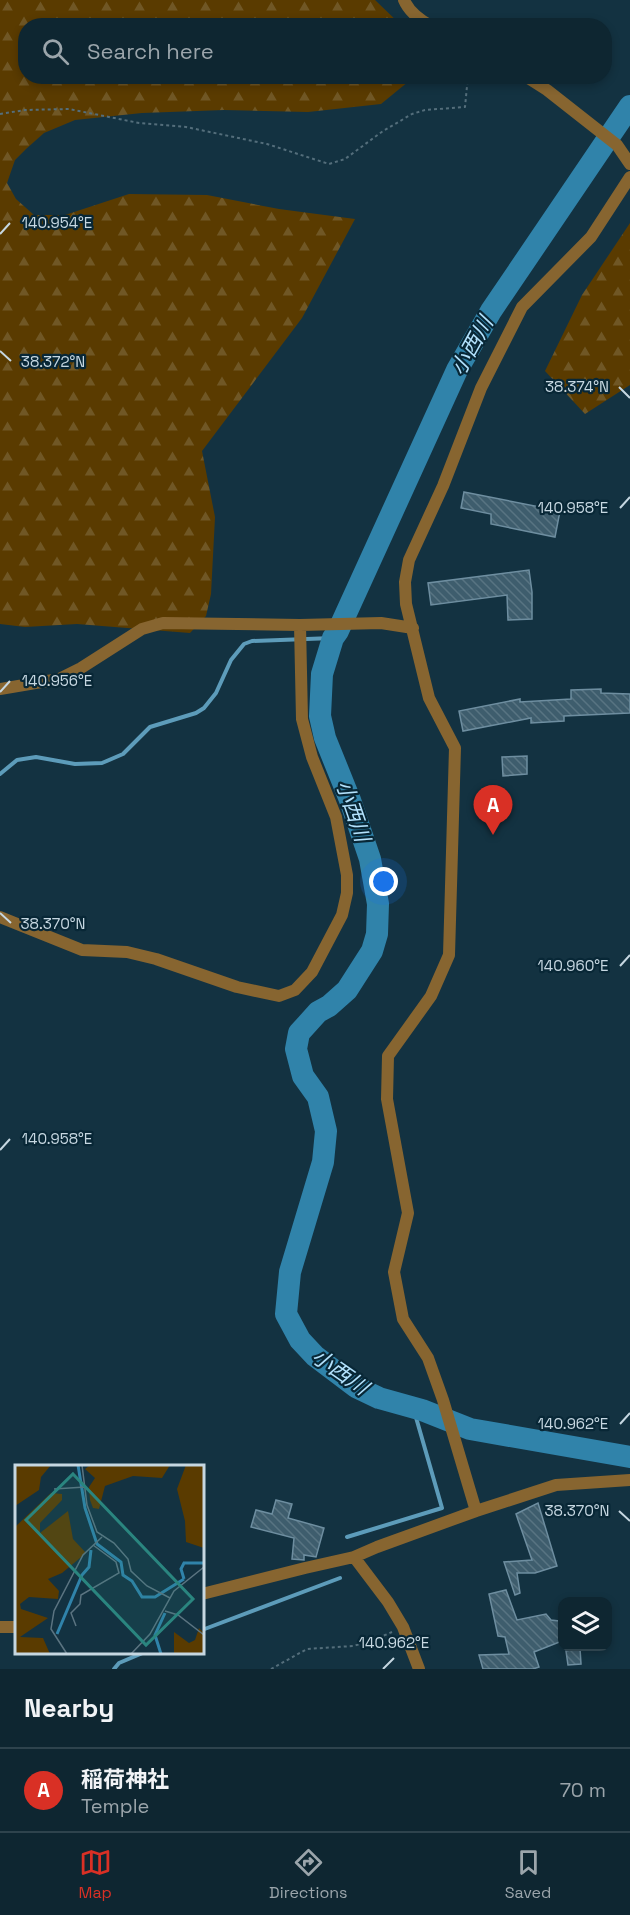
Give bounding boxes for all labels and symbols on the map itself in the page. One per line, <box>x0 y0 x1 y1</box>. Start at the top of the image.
text: 140.954°E <box>22 213 92 232</box>
water label: 小西川 <box>444 310 500 380</box>
text: 38.372°N <box>21 352 85 371</box>
text: 38.374°N <box>545 377 609 396</box>
text: 140.958°E <box>538 498 608 517</box>
text: 140.956°E <box>22 671 92 690</box>
water label: 小西川 <box>330 777 377 847</box>
pin: A <box>474 786 512 835</box>
your location <box>369 867 398 896</box>
text: 38.370°N <box>21 914 85 933</box>
text: 140.960°E <box>538 956 608 975</box>
text: 140.958°E <box>22 1129 92 1148</box>
water label: 小西川 <box>307 1342 375 1402</box>
text: 140.962°E <box>538 1414 608 1433</box>
inset map <box>15 1465 204 1654</box>
text: 38.370°N <box>545 1501 609 1520</box>
text: 140.962°E <box>359 1633 429 1652</box>

